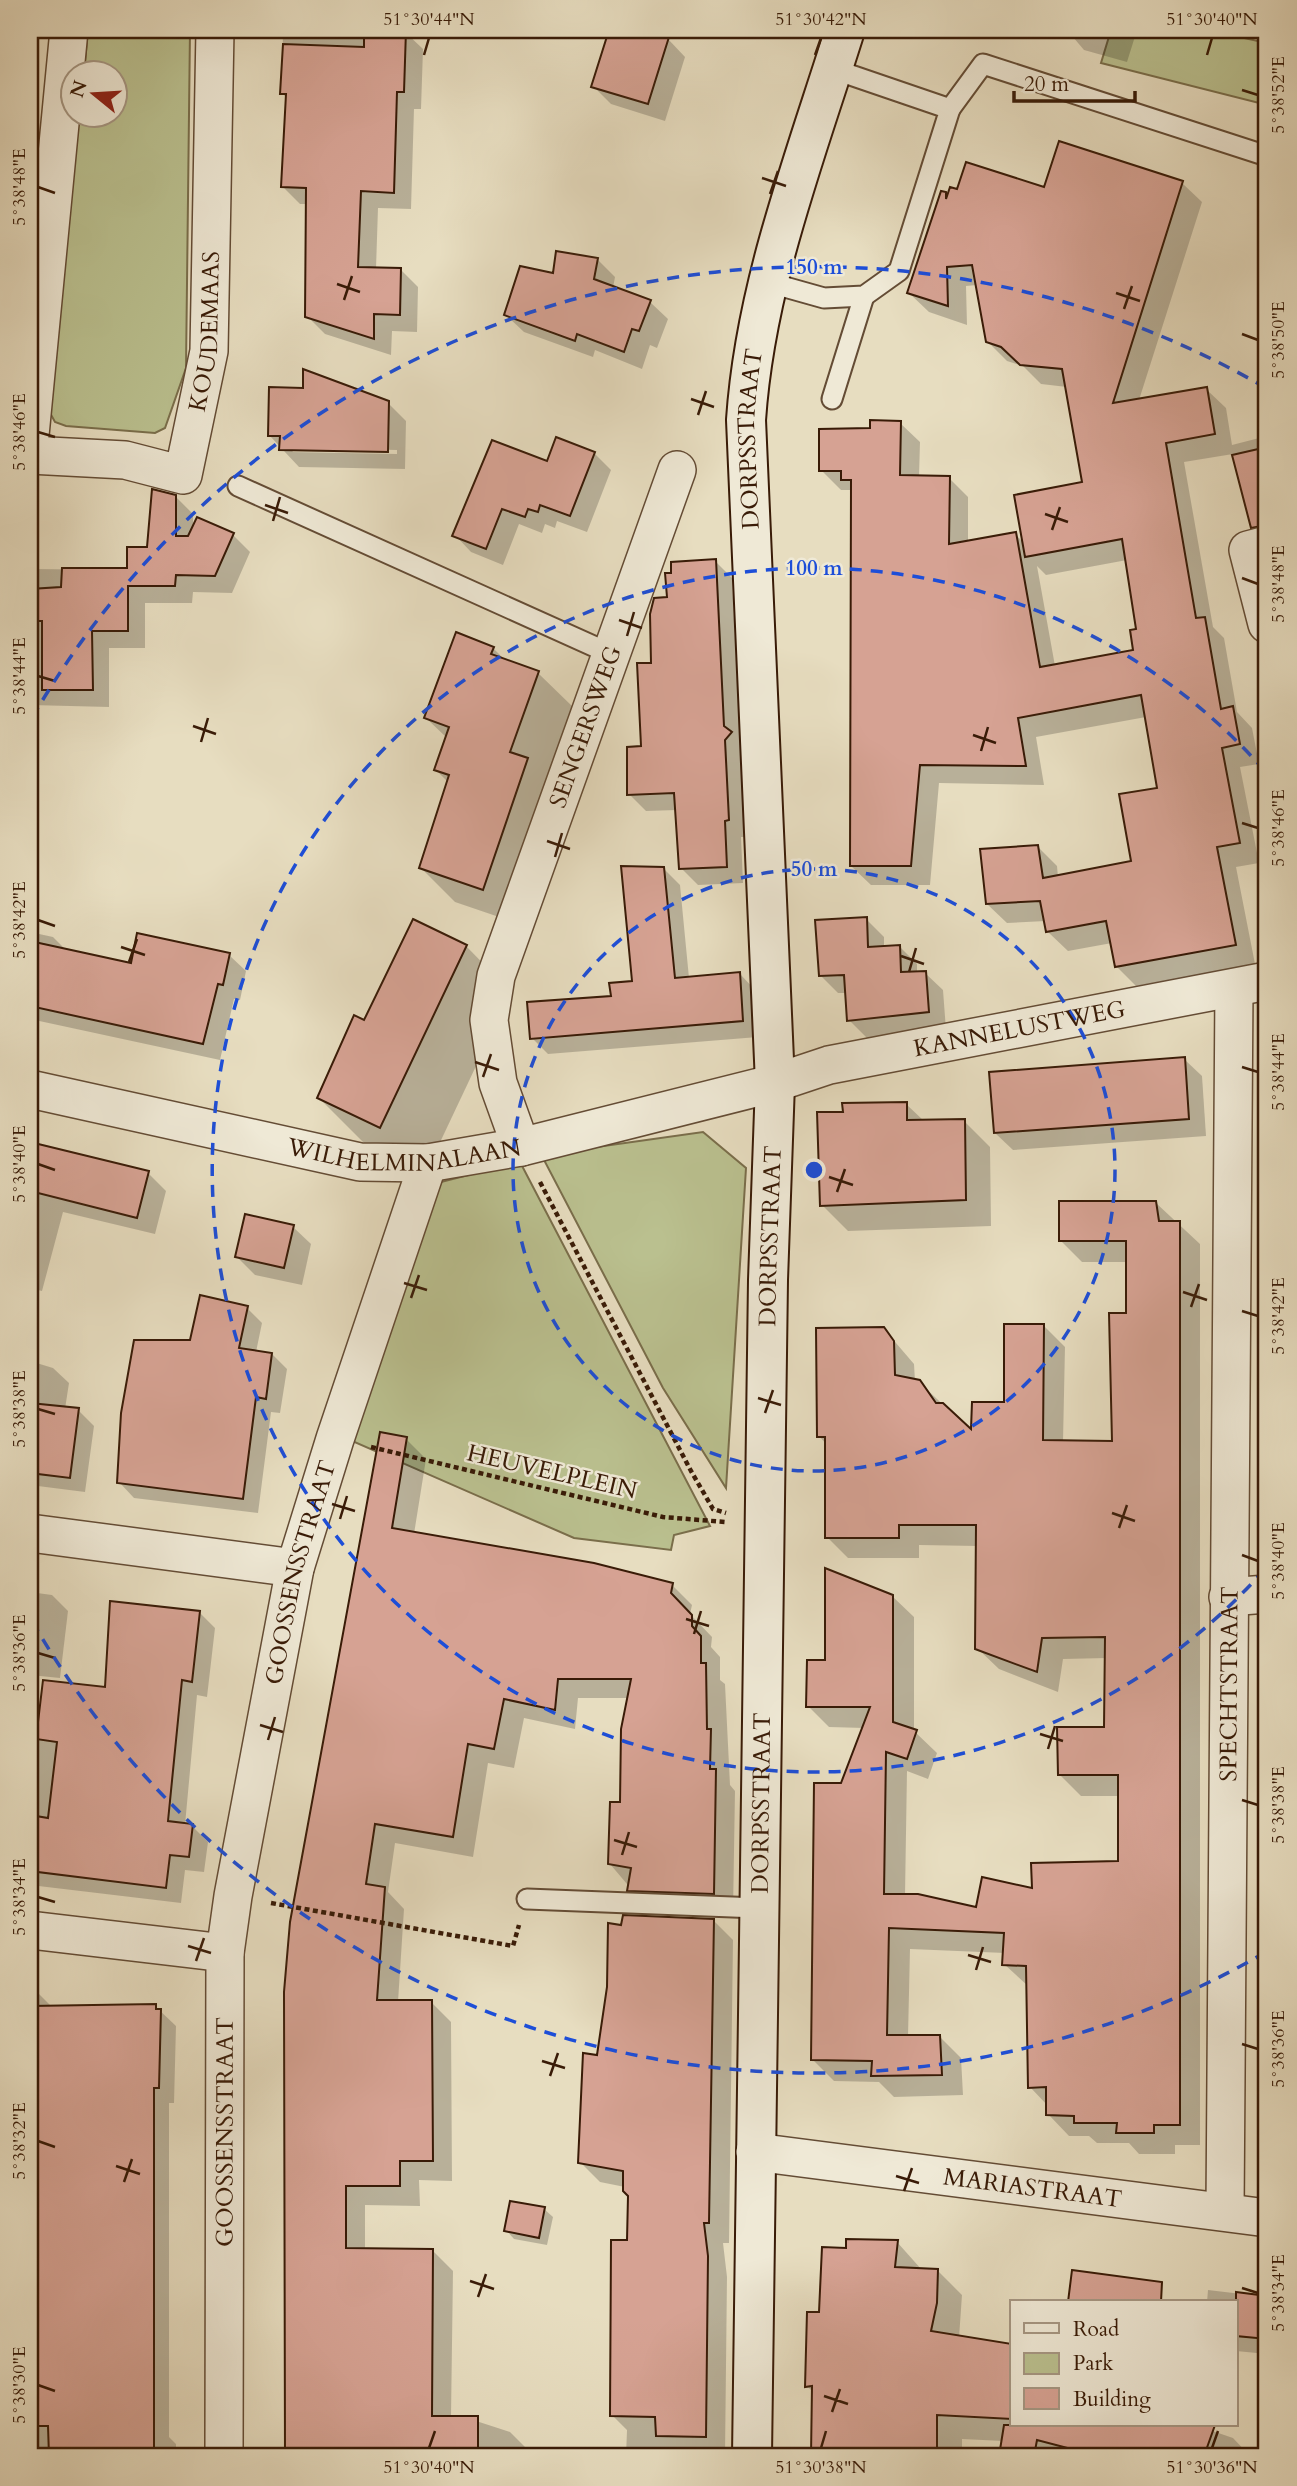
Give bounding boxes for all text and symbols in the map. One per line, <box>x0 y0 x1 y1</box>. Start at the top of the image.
text: 51°30'44"N <box>383 7 475 32</box>
text: 51°30'42"N <box>775 7 867 32</box>
text: 51°30'40"N <box>1166 7 1258 32</box>
text: 5°38'52"E <box>1266 56 1291 134</box>
north arrow <box>60 60 130 130</box>
scale bar <box>1014 60 1134 104</box>
text: 20 m <box>1024 70 1069 99</box>
text: N <box>64 77 94 101</box>
text: 5°38'48"E <box>7 148 32 226</box>
street label: KOUDEMAAS <box>180 251 227 414</box>
text: 150 m <box>785 253 843 282</box>
text: 5°38'50"E <box>1266 301 1291 379</box>
street label: DORPSSTRAAT <box>729 346 771 530</box>
text: 5°38'46"E <box>7 393 32 471</box>
text: 5°38'48"E <box>1266 545 1291 623</box>
text: 100 m <box>785 554 843 583</box>
text: 5°38'44"E <box>7 637 32 715</box>
street label: SENGERSWEG <box>541 641 629 812</box>
text: 5°38'46"E <box>1266 789 1291 867</box>
text: 50 m <box>791 855 838 884</box>
text: 5°38'42"E <box>7 881 32 959</box>
street label: KANNELUSTWEG <box>911 992 1128 1065</box>
text: 5°38'44"E <box>1266 1033 1291 1111</box>
text: 5°38'40"E <box>7 1125 32 1203</box>
street label: WILHELMINALAAN <box>283 1130 524 1180</box>
street label: DORPSSTRAAT <box>751 1145 789 1327</box>
centre of rings <box>802 1158 826 1182</box>
text: 5°38'42"E <box>1266 1277 1291 1355</box>
text: 5°38'38"E <box>7 1370 32 1448</box>
street label: HEUVELPLEIN <box>464 1436 641 1508</box>
street label: GOOSSENSSTRAAT <box>257 1457 344 1687</box>
text: 5°38'40"E <box>1266 1522 1291 1600</box>
street label: SPECHTSTRAAT <box>1212 1586 1246 1782</box>
text: 5°38'36"E <box>7 1614 32 1692</box>
street label: DORPSSTRAAT <box>743 1712 779 1894</box>
text: 5°38'38"E <box>1266 1766 1291 1844</box>
text: 5°38'34"E <box>7 1858 32 1936</box>
text: 5°38'36"E <box>1266 2010 1291 2088</box>
street label: GOOSSENSSTRAAT <box>208 2017 241 2247</box>
text: 5°38'32"E <box>7 2102 32 2180</box>
street label: MARIASTRAAT <box>942 2160 1124 2216</box>
text: 5°38'34"E <box>1266 2254 1291 2332</box>
legend <box>1010 2300 1238 2426</box>
text: Road <box>1073 2315 1119 2344</box>
text: 5°38'30"E <box>7 2346 32 2424</box>
text: Park <box>1073 2349 1114 2378</box>
text: Building <box>1073 2385 1151 2414</box>
text: 51°30'40"N <box>383 2455 475 2480</box>
text: 51°30'38"N <box>775 2455 867 2480</box>
text: 51°30'36"N <box>1166 2455 1258 2480</box>

